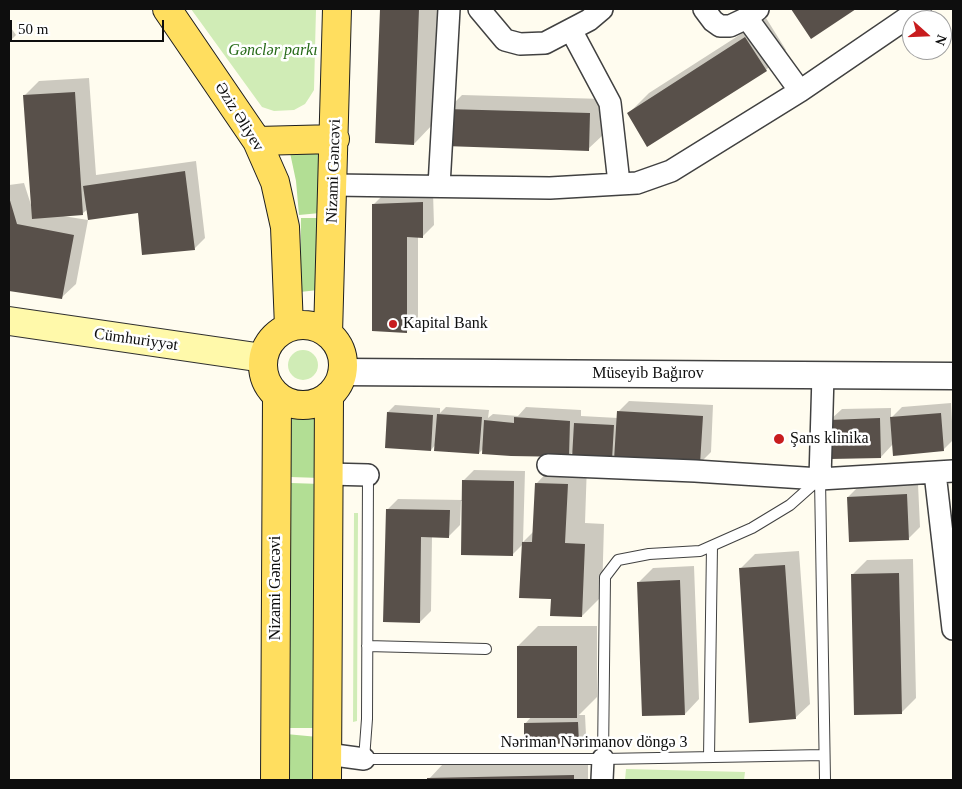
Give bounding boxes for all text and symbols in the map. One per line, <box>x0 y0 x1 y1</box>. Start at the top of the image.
scale bar <box>12 10 166 42</box>
north arrow <box>902 10 952 60</box>
text: 50 m <box>18 21 48 37</box>
text: N <box>932 33 949 47</box>
park label: Gənclər parkı <box>228 41 318 61</box>
street label: Əziz Əliyev <box>210 79 268 155</box>
street label: Nizami Gəncəvi <box>323 118 345 224</box>
place label: Kapital Bank <box>403 314 488 334</box>
marker: Kapital Bank <box>387 318 399 330</box>
street label: Cümhuriyyət <box>93 325 179 355</box>
street label: Müseyib Bağırov <box>592 364 704 384</box>
place label: Şans klinika <box>790 429 869 449</box>
marker: Şans klinika <box>772 432 786 446</box>
street label: Nizami Gəncəvi <box>266 536 286 640</box>
street label: Nəriman Nərimanov döngə 3 <box>500 733 688 753</box>

